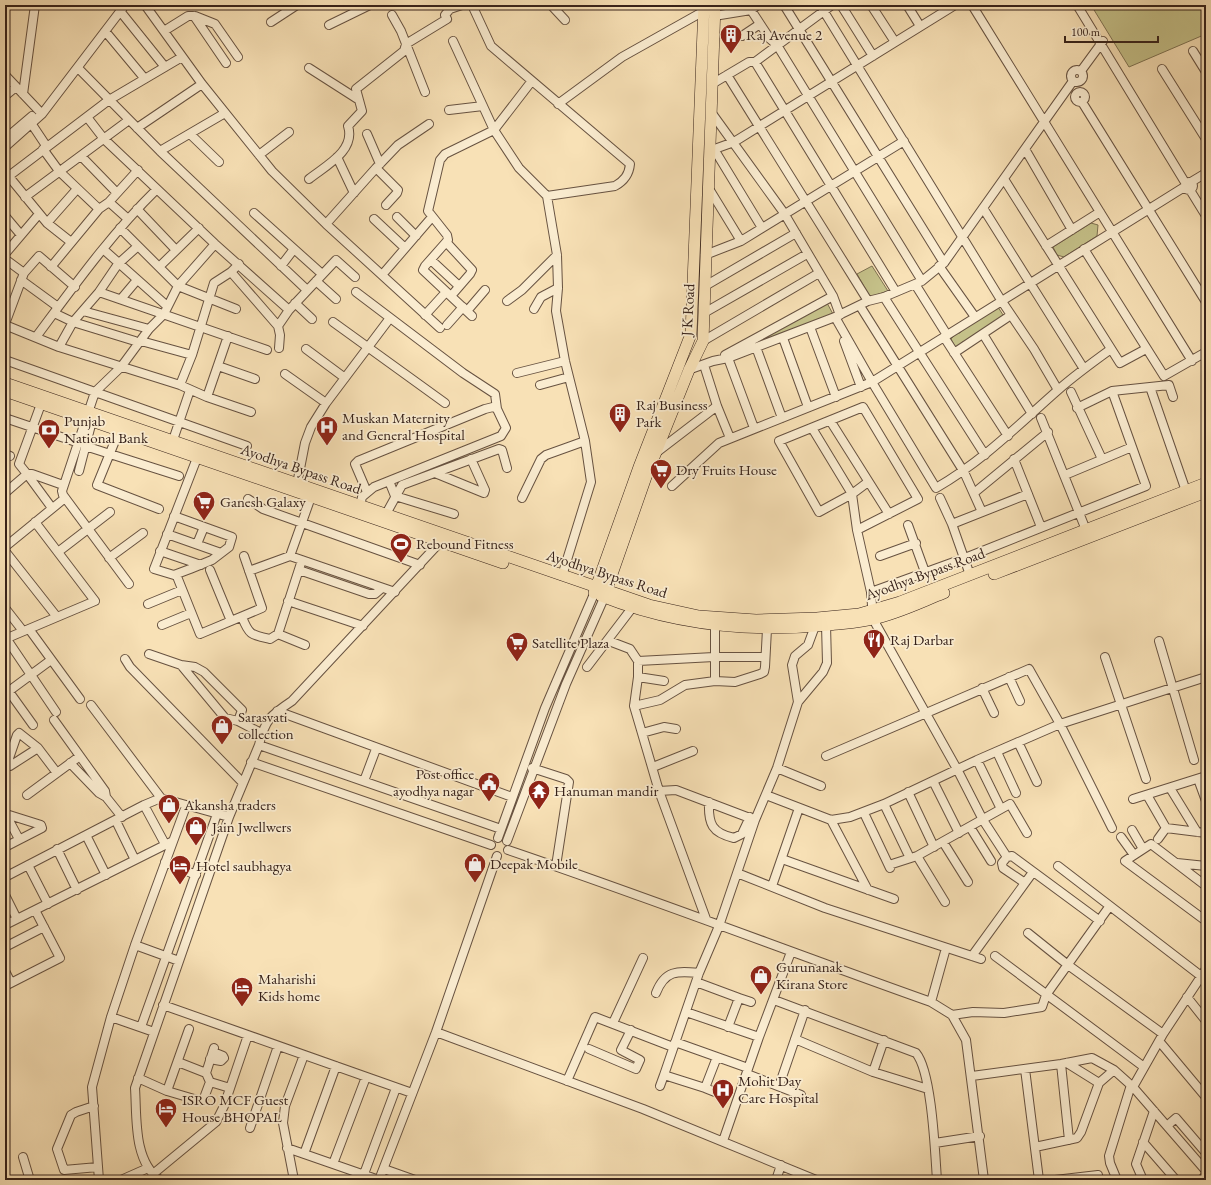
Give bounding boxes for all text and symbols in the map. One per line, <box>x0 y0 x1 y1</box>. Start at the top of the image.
scale bar <box>1065 18 1158 44</box>
building icon: Raj Avenue 2 <box>718 22 744 55</box>
text: 100 m <box>1071 24 1101 40</box>
place label: Raj Avenue 2 <box>746 25 823 44</box>
street label: J K Road <box>677 283 698 339</box>
place label: Raj Business Park <box>636 395 708 431</box>
building icon: Raj Business Park <box>607 401 633 434</box>
place label: Muskan Maternity and General Hospital <box>342 408 465 444</box>
place label: Punjab National Bank <box>64 411 149 447</box>
hospital icon: Muskan Maternity and General Hospital <box>314 414 340 447</box>
bank icon: Punjab National Bank <box>36 417 62 450</box>
street label: Ayodhya Bypass Road <box>238 439 364 498</box>
supermarket icon: Dry Fruits House <box>648 457 674 490</box>
place label: Dry Fruits House <box>676 460 777 479</box>
supermarket icon: Ganesh Galaxy <box>191 489 217 522</box>
place label: Ganesh Galaxy <box>220 492 306 511</box>
sports icon: Rebound Fitness <box>388 531 414 564</box>
place label: Rebound Fitness <box>416 534 514 553</box>
street label: Ayodhya Bypass Road <box>861 543 988 604</box>
street label: Ayodhya Bypass Road <box>543 545 670 602</box>
restaurant icon: Raj Darbar <box>861 627 887 660</box>
supermarket icon: Satellite Plaza <box>504 630 530 663</box>
place label: Raj Darbar <box>890 630 954 649</box>
place label: Satellite Plaza <box>532 633 609 652</box>
place label: Sarasvati collection <box>238 707 294 743</box>
shop icon: Sarasvati collection <box>209 713 235 746</box>
place label: Post office ayodhya nagar <box>393 764 474 800</box>
public building icon: Post office ayodhya nagar <box>476 770 502 803</box>
temple icon: Hanuman mandir <box>526 778 552 811</box>
place label: Hanuman mandir <box>554 781 658 800</box>
shop icon: Akansha traders <box>156 792 182 825</box>
place label: Akansha traders <box>183 795 276 814</box>
shop icon: Jain Jwellwers <box>183 814 209 847</box>
place label: Jain Jwellwers <box>210 817 291 836</box>
shop icon: Deepak Mobile <box>462 851 488 884</box>
hotel icon: Hotel saubhagya <box>167 853 193 886</box>
place label: Deepak Mobile <box>490 854 578 873</box>
place label: Hotel saubhagya <box>196 856 292 875</box>
place label: Gurunanak Kirana Store <box>776 957 848 993</box>
shop icon: Gurunanak Kirana Store <box>748 963 774 996</box>
place label: Maharishi Kids home <box>258 969 320 1005</box>
hotel icon: Maharishi Kids home <box>229 975 255 1008</box>
place label: Mohit Day Care Hospital <box>738 1071 819 1107</box>
hospital icon: Mohit Day Care Hospital <box>710 1077 736 1110</box>
place label: ISRO MCF Guest House BHOPAL <box>182 1090 289 1126</box>
hotel icon: ISRO MCF Guest House BHOPAL <box>153 1096 179 1129</box>

